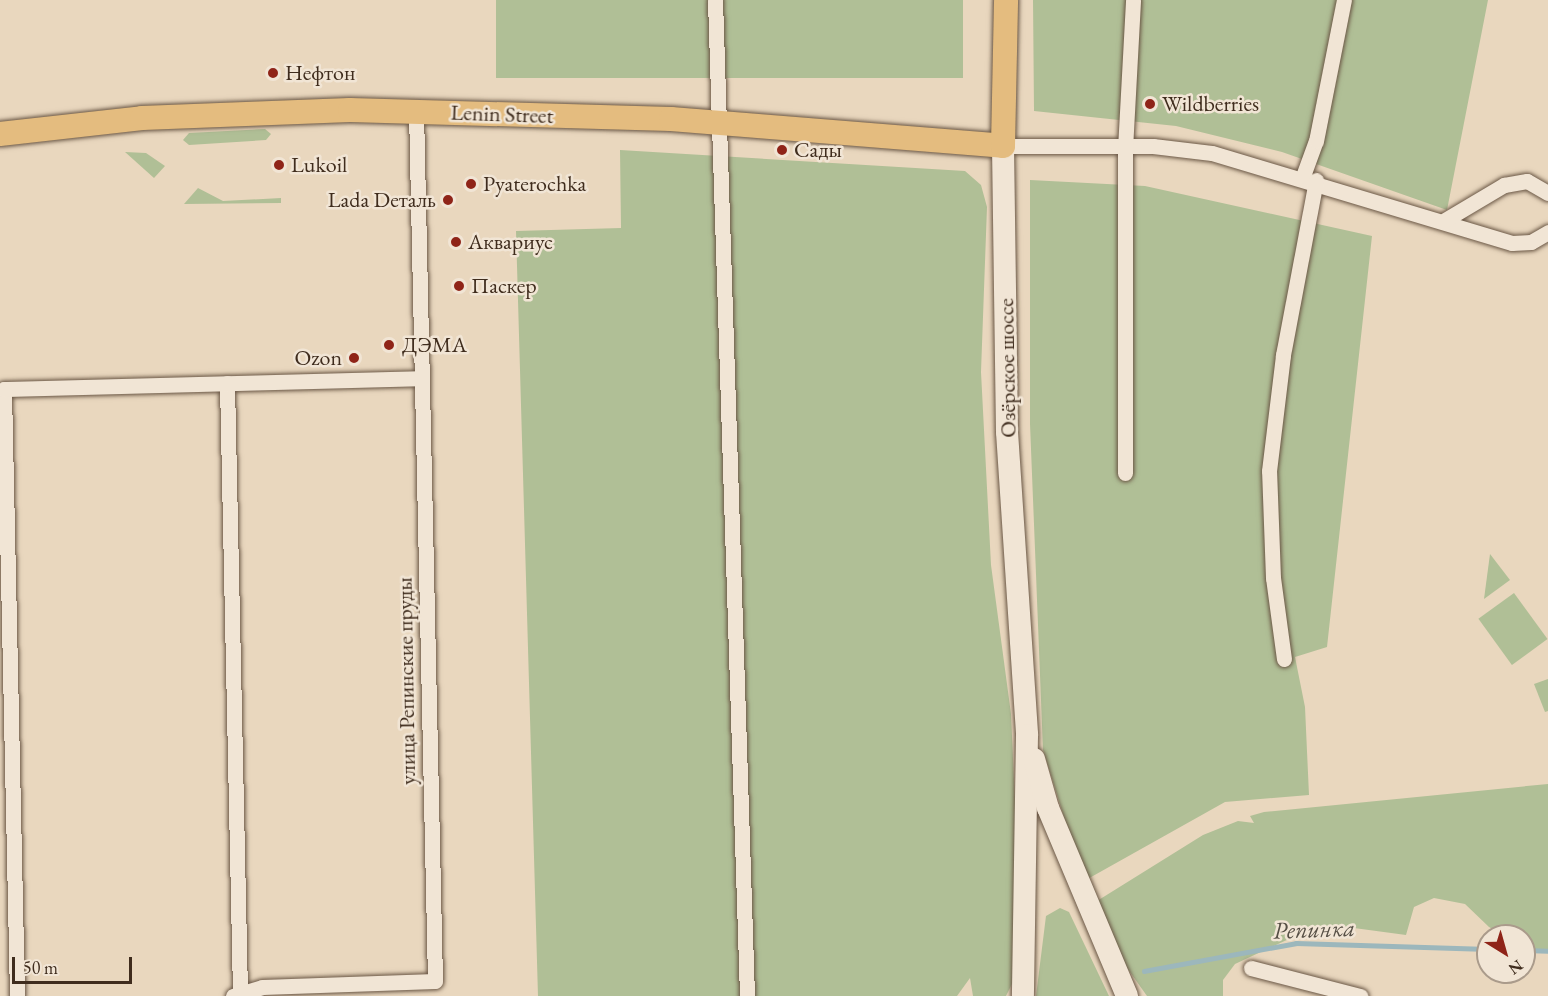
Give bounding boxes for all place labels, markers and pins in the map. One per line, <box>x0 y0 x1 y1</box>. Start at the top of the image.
place label: Нефтон <box>285 60 355 86</box>
marker: Нефтон <box>266 66 280 80</box>
place label: Wildberries <box>1162 91 1259 117</box>
marker: Wildberries <box>1143 97 1157 111</box>
place label: Сады <box>794 137 842 163</box>
marker: Сады <box>775 143 789 157</box>
place label: Lukoil <box>291 152 347 178</box>
marker: Lukoil <box>272 158 286 172</box>
place label: Pyaterochka <box>483 171 586 197</box>
marker: Pyaterochka <box>464 177 478 191</box>
place label: Lada Dеталь <box>328 187 436 213</box>
marker: Lada Dеталь <box>441 193 455 207</box>
place label: Аквариус <box>468 229 553 255</box>
marker: Аквариус <box>449 235 463 249</box>
place label: Паскер <box>471 273 537 299</box>
marker: Паскер <box>452 279 466 293</box>
place label: ДЭМА <box>402 332 467 358</box>
marker: ДЭМА <box>380 336 398 354</box>
place label: Ozon <box>294 345 342 371</box>
marker: Ozon <box>347 351 361 365</box>

